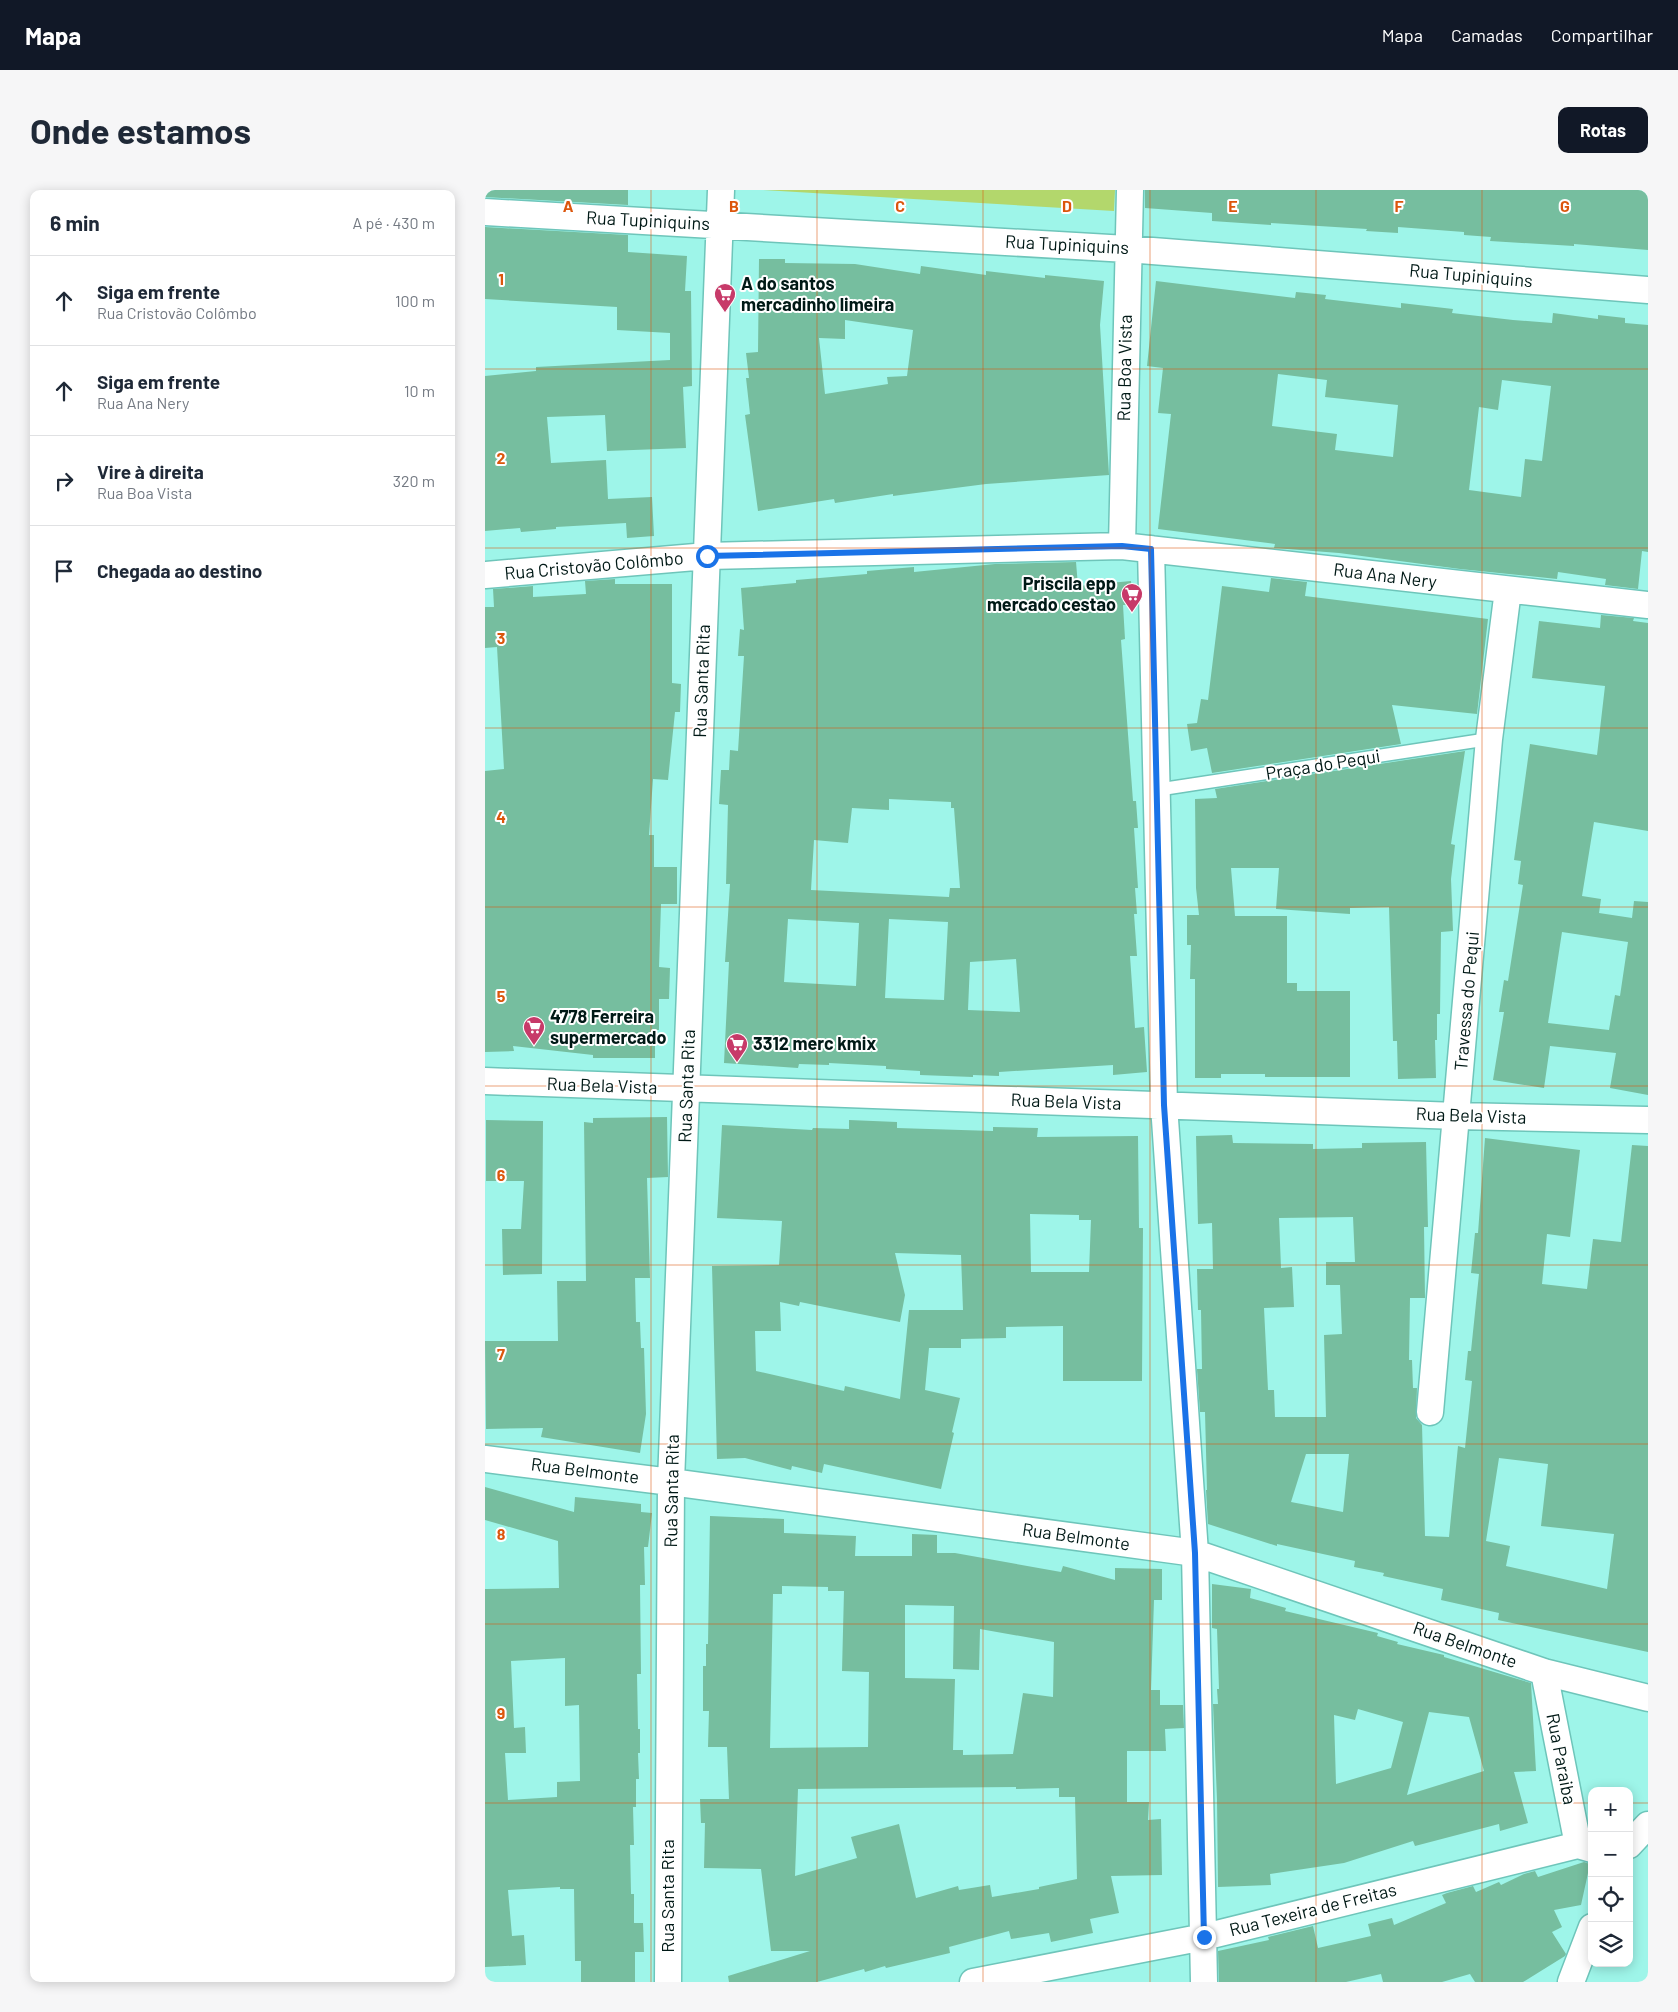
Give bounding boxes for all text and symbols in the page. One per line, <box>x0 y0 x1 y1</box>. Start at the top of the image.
text: Mapa <box>25 21 81 50</box>
text: Mapa <box>1382 24 1423 46</box>
text: Camadas <box>1451 24 1523 46</box>
text: Compartilhar <box>1551 24 1653 46</box>
button: Rotas <box>1558 107 1648 153</box>
text: Onde estamos <box>30 109 251 151</box>
text: A <box>563 196 574 215</box>
text: B <box>729 196 739 215</box>
text: C <box>895 196 905 215</box>
text: D <box>1062 196 1072 215</box>
text: E <box>1228 196 1238 215</box>
text: F <box>1395 196 1404 215</box>
text: G <box>1560 196 1570 215</box>
street label: Rua Tupiniquins <box>586 206 711 234</box>
text: 6 min <box>50 210 100 235</box>
text: A pé · 430 m <box>353 213 435 232</box>
street label: Rua Tupiniquins <box>1005 230 1130 258</box>
street label: Rua Tupiniquins <box>1408 259 1534 291</box>
text: 1 <box>498 269 504 288</box>
place label: A do santos mercadinho limeira <box>741 272 894 315</box>
text: Siga em frente <box>97 280 220 303</box>
supermarket icon: A do santos mercadinho limeira <box>713 282 737 313</box>
icon: ahead <box>50 287 78 315</box>
text: 100 m <box>395 291 435 310</box>
text: Rua Cristovão Colômbo <box>97 303 257 322</box>
street label: Rua Boa Vista <box>1112 314 1136 422</box>
text: Siga em frente <box>97 370 220 393</box>
icon: ahead <box>50 377 78 405</box>
text: 10 m <box>404 381 435 400</box>
text: Rua Ana Nery <box>97 393 189 412</box>
text: 2 <box>497 448 506 467</box>
text: Vire à direita <box>97 460 204 483</box>
icon: right <box>50 467 78 495</box>
text: 320 m <box>393 471 435 490</box>
text: Rua Boa Vista <box>97 483 192 502</box>
route start <box>696 545 719 568</box>
street label: Rua Cristovão Colômbo <box>503 546 684 584</box>
icon: arrive <box>50 557 78 585</box>
street label: Rua Ana Nery <box>1332 558 1438 592</box>
text: Chegada ao destino <box>97 559 262 582</box>
place label: Priscila epp mercado cestao <box>987 572 1116 615</box>
supermarket icon: Priscila epp mercado cestao <box>1120 582 1144 613</box>
street label: Rua Santa Rita <box>688 624 714 738</box>
text: 3 <box>497 628 505 647</box>
street label: Praça do Pequi <box>1264 744 1382 784</box>
text: 4 <box>496 807 506 826</box>
street label: Travessa do Pequi <box>1449 930 1483 1071</box>
text: 5 <box>497 986 506 1005</box>
place label: 4778 Ferreira supermercado <box>550 1005 667 1048</box>
supermarket icon: 4778 Ferreira supermercado <box>522 1015 546 1046</box>
street label: Rua Santa Rita <box>673 1029 699 1143</box>
supermarket icon: 3312 merc kmix <box>725 1032 749 1063</box>
place label: 3312 merc kmix <box>753 1032 876 1054</box>
street label: Rua Bela Vista <box>546 1072 658 1098</box>
street label: Rua Bela Vista <box>1010 1088 1122 1114</box>
street label: Rua Bela Vista <box>1415 1102 1527 1128</box>
text: 6 <box>497 1165 506 1184</box>
text: 7 <box>497 1344 505 1363</box>
street label: Rua Santa Rita <box>659 1434 683 1548</box>
street label: Rua Belmonte <box>530 1452 640 1488</box>
street label: Rua Belmonte <box>1021 1518 1131 1554</box>
text: 8 <box>497 1524 506 1543</box>
street label: Rua Belmonte <box>1410 1616 1520 1672</box>
text: 9 <box>497 1703 505 1722</box>
street label: Rua Paraiba <box>1542 1711 1582 1806</box>
map controls <box>1588 1787 1633 1967</box>
button: + <box>1588 1787 1633 1832</box>
button: − <box>1588 1832 1633 1877</box>
street label: Rua Santa Rita <box>656 1839 678 1953</box>
button: locate <box>1588 1877 1633 1922</box>
street label: Rua Texeira de Freitas <box>1227 1878 1399 1940</box>
button: layers <box>1588 1922 1633 1967</box>
route end <box>1193 1926 1216 1949</box>

